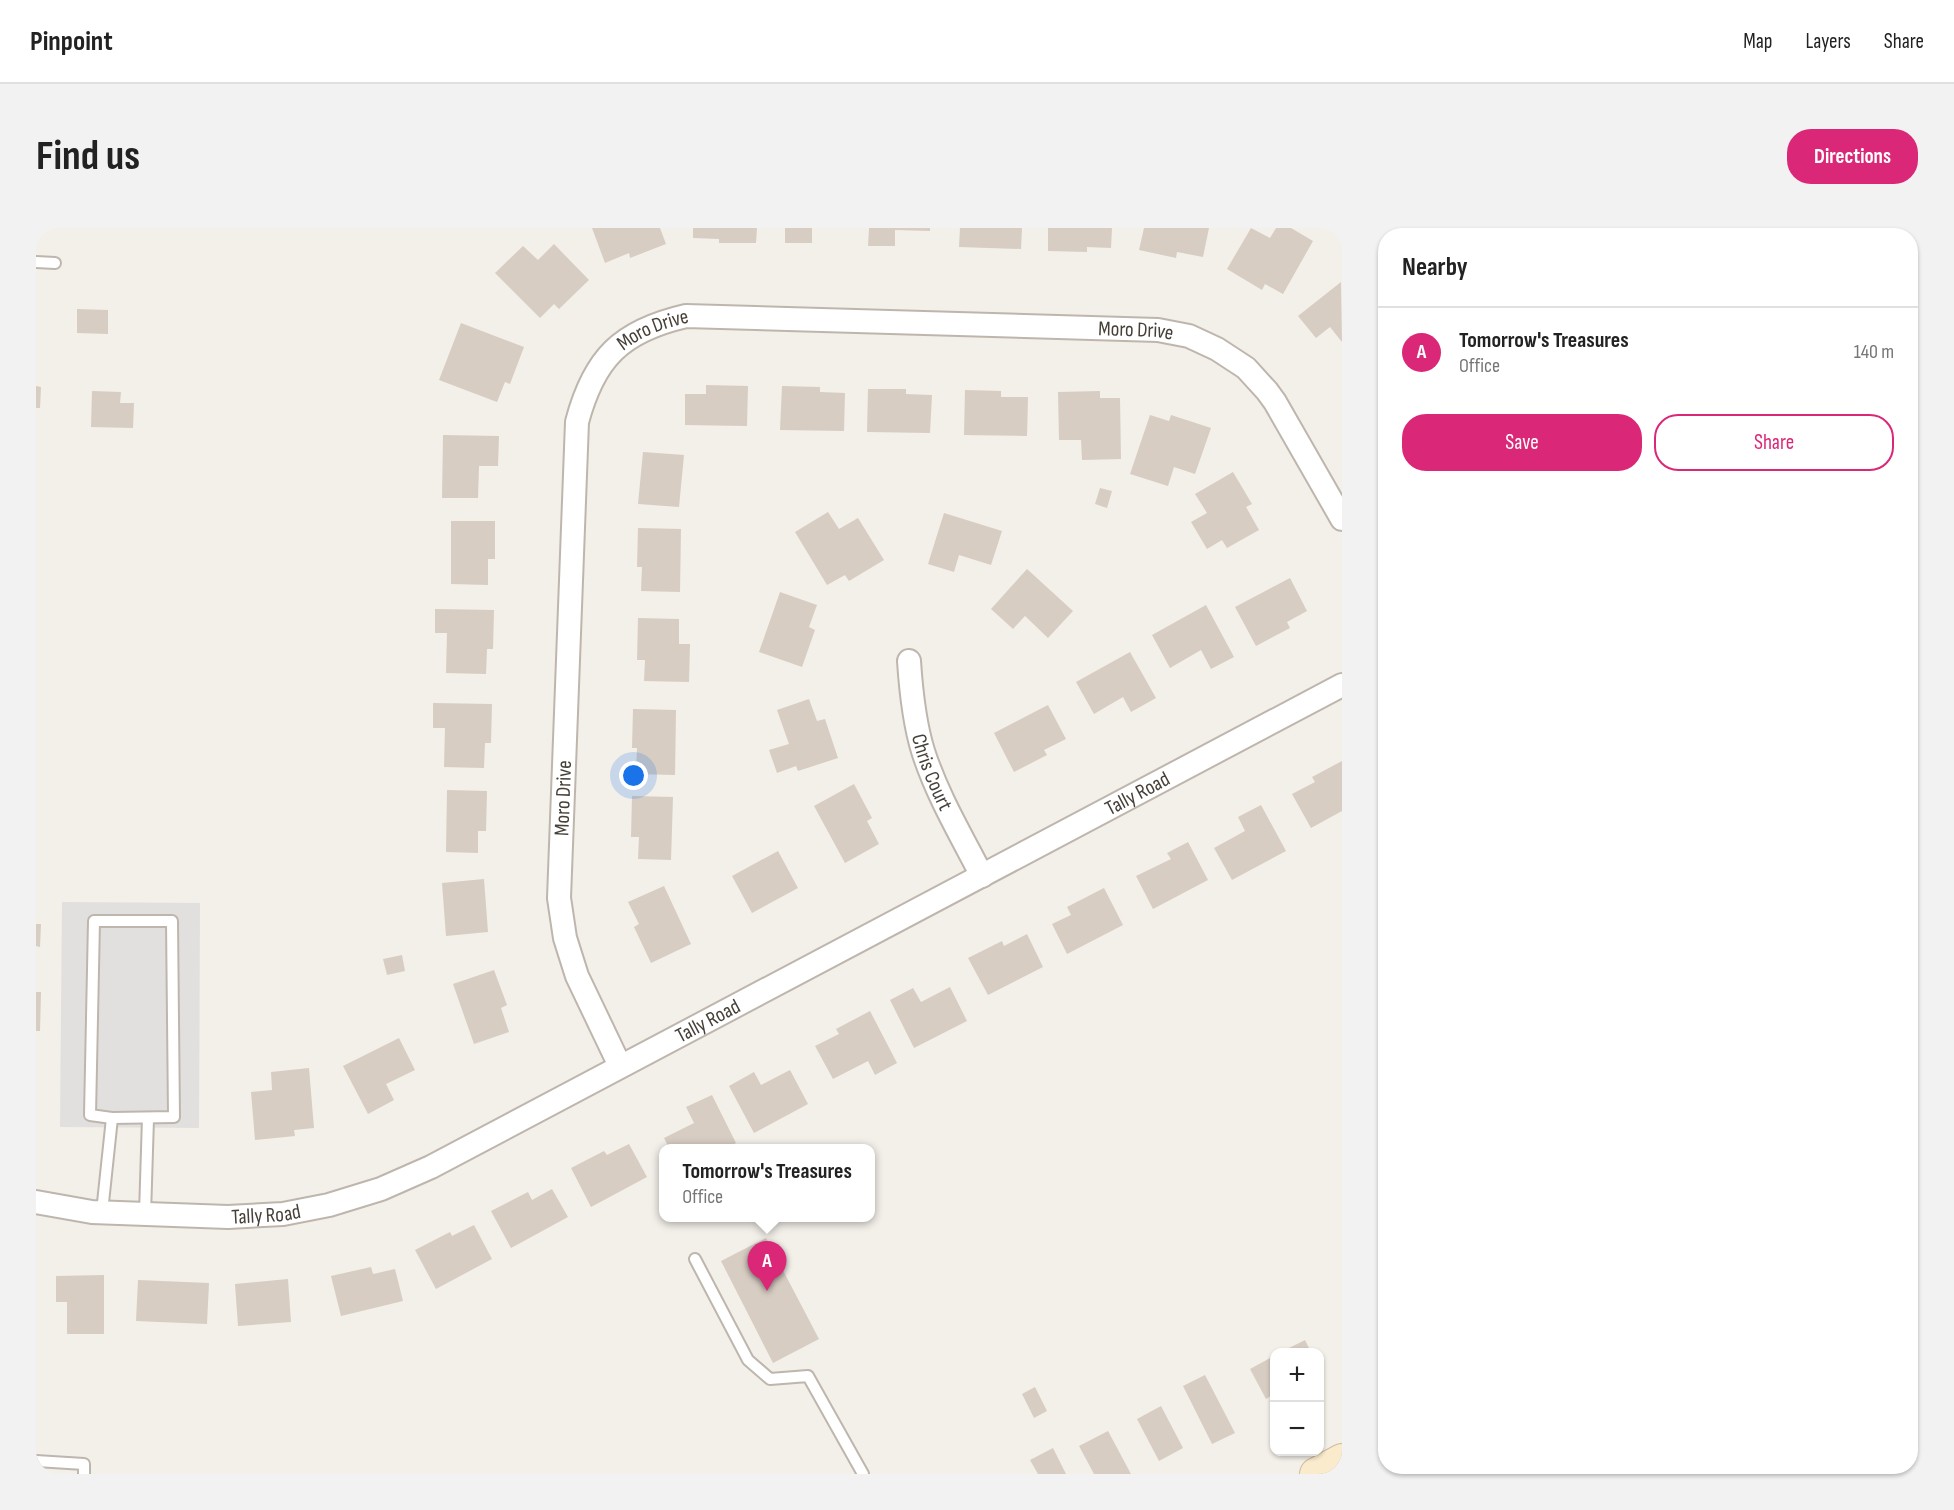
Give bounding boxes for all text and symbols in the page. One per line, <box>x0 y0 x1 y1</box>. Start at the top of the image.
text: Pinpoint <box>30 25 113 58</box>
text: Map <box>1743 29 1772 54</box>
text: Layers <box>1805 29 1851 54</box>
text: Share <box>1884 29 1924 54</box>
button: Directions <box>1787 129 1918 184</box>
text: Find us <box>36 131 140 182</box>
text: Nearby <box>1402 252 1468 283</box>
street label: Moro Drive <box>612 303 691 355</box>
street label: Moro Drive <box>1098 316 1176 345</box>
text: Tomorrow's Treasures <box>1459 327 1629 354</box>
text: A <box>1417 340 1426 364</box>
text: 140 m <box>1854 340 1894 364</box>
text: Office <box>1459 354 1500 378</box>
button: Save <box>1402 414 1642 471</box>
button: Share <box>1654 414 1894 471</box>
street label: Chris Court <box>906 731 958 814</box>
street label: Moro Drive <box>549 760 577 836</box>
your location <box>619 761 648 790</box>
street label: Tally Road <box>1101 766 1174 821</box>
street label: Tally Road <box>671 993 744 1048</box>
popup <box>659 1144 875 1222</box>
text: Tomorrow's Treasures <box>682 1158 852 1185</box>
text: Office <box>682 1185 723 1209</box>
street label: Tally Road <box>231 1198 303 1229</box>
pin: A <box>748 1242 786 1291</box>
map controls <box>1270 1348 1324 1456</box>
button: + <box>1270 1348 1324 1402</box>
button: − <box>1270 1402 1324 1456</box>

